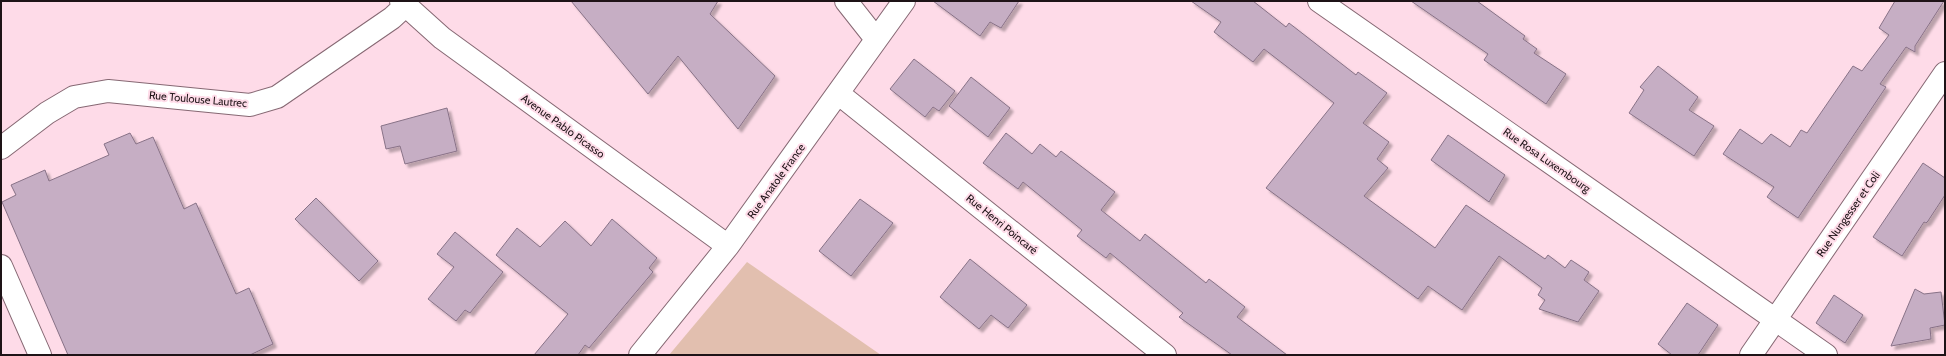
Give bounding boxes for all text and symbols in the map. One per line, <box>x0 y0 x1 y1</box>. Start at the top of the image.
street label: Rue Toulouse Lautrec <box>148 88 248 110</box>
street label: Avenue Pablo Picasso <box>518 91 608 161</box>
street label: Rue Rosa Luxembourg <box>1501 125 1594 196</box>
street label: Rue Anatole France <box>744 140 808 221</box>
street label: Rue Nungesser et Coli <box>1813 169 1883 259</box>
street label: Rue Henri Poincaré <box>963 191 1041 257</box>

